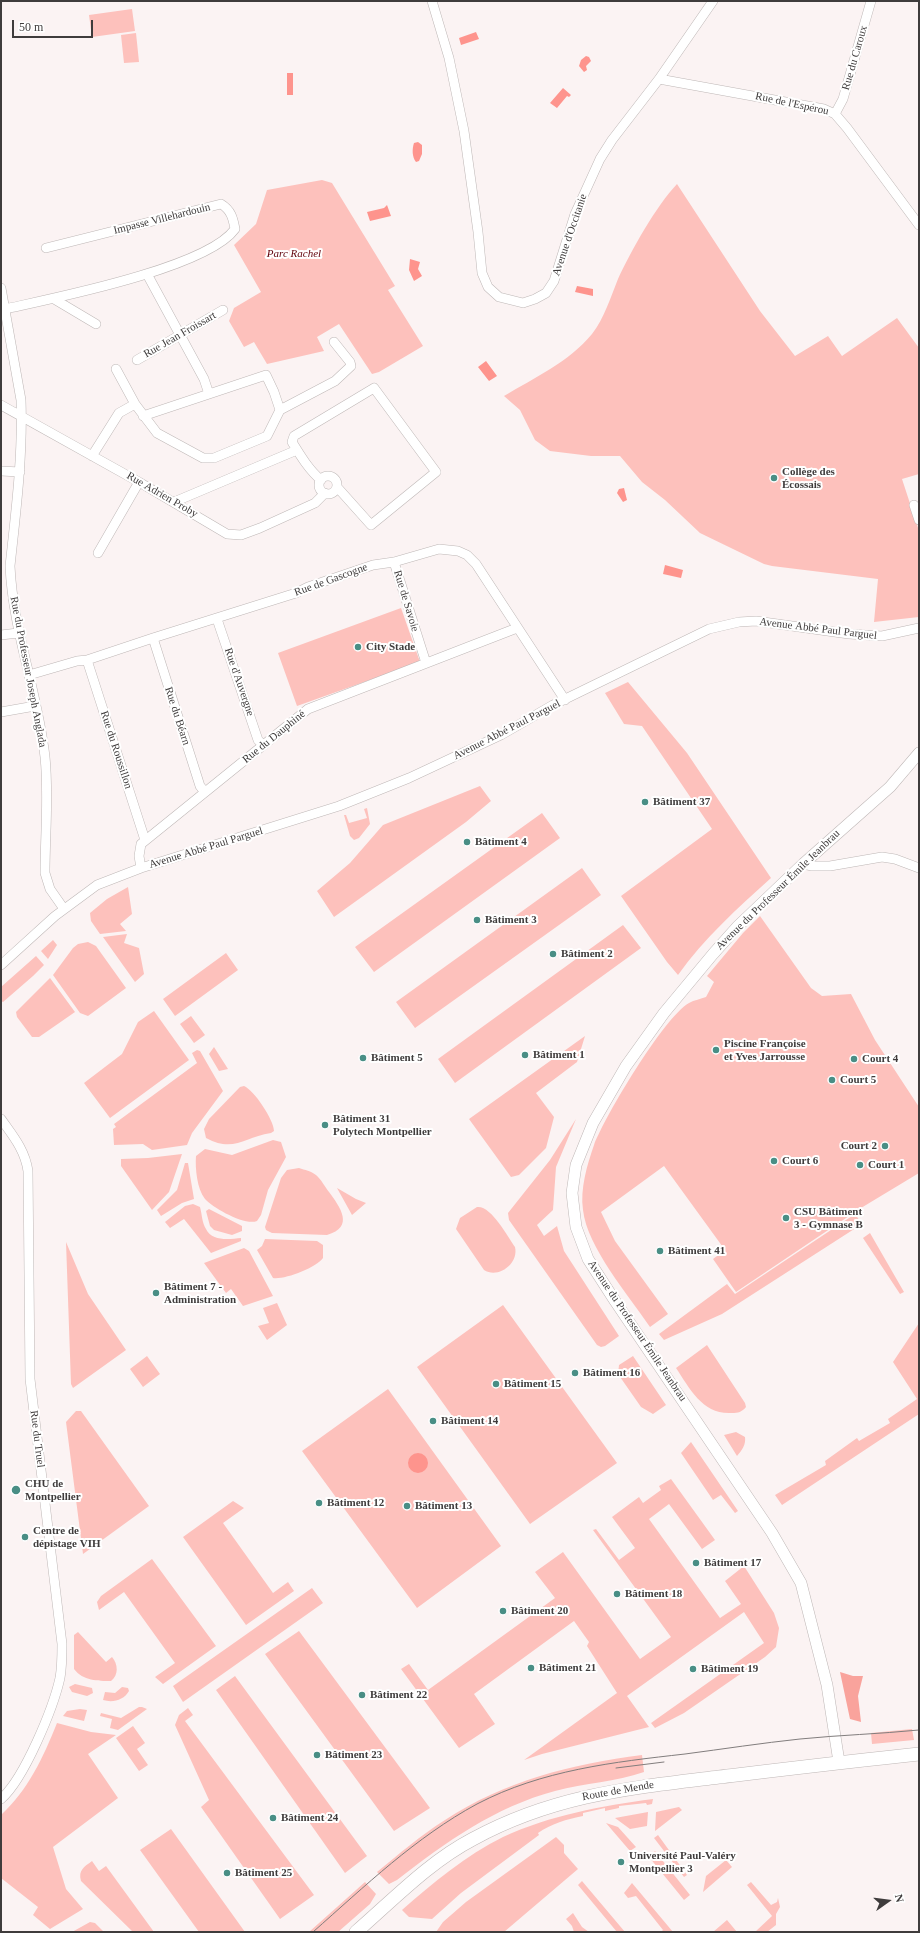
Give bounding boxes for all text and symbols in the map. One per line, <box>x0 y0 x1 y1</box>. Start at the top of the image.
scale bar <box>14 12 95 38</box>
text: 50 m <box>19 20 43 34</box>
street label: Rue du Caroux <box>839 24 871 92</box>
street label: Rue de l'Espérou <box>754 90 830 118</box>
street label: Avenue d'Occitanie <box>550 192 590 278</box>
street label: Impasse Villehardouin <box>112 201 212 237</box>
park label: Parc Rachel <box>267 247 321 261</box>
street label: Rue Jean Froissart <box>142 309 218 361</box>
place label: Collège des Écossais <box>782 465 835 491</box>
street label: Rue Adrien Proby <box>124 469 200 521</box>
marker: Collège des Écossais <box>769 473 779 483</box>
street label: Rue de Gascogne <box>293 561 369 599</box>
street label: Rue de Savoie <box>390 569 422 633</box>
street label: Rue du Professeur Joseph Anglada <box>7 595 49 749</box>
street label: Avenue Abbé Paul Parguel <box>758 615 878 643</box>
place label: City Stade <box>366 640 415 654</box>
marker: City Stade <box>353 642 363 652</box>
street label: Rue d'Auvergne <box>221 646 257 718</box>
street label: Rue du Béarn <box>161 685 193 747</box>
street label: Avenue Abbé Paul Parguel <box>451 697 563 763</box>
street label: Rue du Dauphiné <box>240 708 308 766</box>
street label: Rue du Roussillon <box>97 709 135 791</box>
place label: Bâtiment 37 <box>653 795 710 809</box>
marker: Bâtiment 37 <box>640 797 650 807</box>
street label: Avenue Abbé Paul Parguel <box>147 824 265 872</box>
street label: Avenue du Professeur Émile Jeanbrau <box>713 827 843 953</box>
place label: Bâtiment 4 <box>475 835 527 849</box>
marker: Bâtiment 4 <box>462 837 472 847</box>
place label: Bâtiment 3 <box>485 913 537 927</box>
marker: Bâtiment 3 <box>472 915 482 925</box>
place label: Bâtiment 2 <box>561 947 613 961</box>
marker: Bâtiment 2 <box>548 949 558 959</box>
place label: Piscine Françoise et Yves Jarrousse <box>724 1037 806 1063</box>
marker: Piscine Françoise et Yves Jarrousse <box>711 1045 721 1055</box>
place label: Bâtiment 1 <box>533 1048 585 1062</box>
marker: Bâtiment 1 <box>520 1050 530 1060</box>
place label: Bâtiment 5 <box>371 1051 423 1065</box>
place label: Court 4 <box>862 1052 898 1066</box>
marker: Bâtiment 5 <box>358 1053 368 1063</box>
marker: Court 4 <box>849 1054 859 1064</box>
place label: Court 5 <box>840 1073 876 1087</box>
marker: Court 5 <box>827 1075 837 1085</box>
place label: Bâtiment 31 Polytech Montpellier <box>333 1112 432 1138</box>
marker: Bâtiment 31 Polytech Montpellier <box>320 1120 330 1130</box>
place label: Court 2 <box>841 1139 877 1153</box>
marker: Court 2 <box>880 1141 890 1151</box>
place label: Court 6 <box>782 1154 818 1168</box>
marker: Court 6 <box>769 1156 779 1166</box>
place label: Court 1 <box>868 1158 904 1172</box>
marker: Court 1 <box>855 1160 865 1170</box>
place label: CSU Bâtiment 3 - Gymnase B <box>794 1205 863 1231</box>
marker: CSU Bâtiment 3 - Gymnase B <box>781 1213 791 1223</box>
place label: Bâtiment 41 <box>668 1244 725 1258</box>
marker: Bâtiment 41 <box>655 1246 665 1256</box>
street label: Avenue du Professeur Émile Jeanbrau <box>585 1258 689 1404</box>
place label: Bâtiment 7 - Administration <box>164 1280 236 1306</box>
marker: Bâtiment 7 - Administration <box>151 1288 161 1298</box>
place label: Bâtiment 16 <box>583 1366 640 1380</box>
marker: Bâtiment 16 <box>570 1368 580 1378</box>
place label: Bâtiment 15 <box>504 1377 561 1391</box>
marker: Bâtiment 15 <box>491 1379 501 1389</box>
street label: Rue du Truel <box>27 1410 47 1468</box>
place label: Bâtiment 14 <box>441 1414 498 1428</box>
marker: Bâtiment 14 <box>428 1416 438 1426</box>
place label: CHU de Montpellier <box>25 1477 81 1503</box>
marker: CHU de Montpellier <box>10 1484 22 1496</box>
place label: Bâtiment 12 <box>327 1496 384 1510</box>
marker: Bâtiment 12 <box>314 1498 324 1508</box>
place label: Bâtiment 13 <box>415 1499 472 1513</box>
marker: Bâtiment 13 <box>402 1501 412 1511</box>
place label: Centre de dépistage VIH <box>33 1524 101 1550</box>
marker: Centre de dépistage VIH <box>20 1532 30 1542</box>
place label: Bâtiment 17 <box>704 1556 761 1570</box>
marker: Bâtiment 17 <box>691 1558 701 1568</box>
place label: Bâtiment 18 <box>625 1587 682 1601</box>
marker: Bâtiment 18 <box>612 1589 622 1599</box>
place label: Bâtiment 20 <box>511 1604 568 1618</box>
marker: Bâtiment 20 <box>498 1606 508 1616</box>
place label: Bâtiment 21 <box>539 1661 596 1675</box>
place label: Bâtiment 19 <box>701 1662 758 1676</box>
marker: Bâtiment 21 <box>526 1663 536 1673</box>
marker: Bâtiment 19 <box>688 1664 698 1674</box>
place label: Bâtiment 22 <box>370 1688 427 1702</box>
marker: Bâtiment 22 <box>357 1690 367 1700</box>
place label: Bâtiment 23 <box>325 1748 382 1762</box>
marker: Bâtiment 23 <box>312 1750 322 1760</box>
street label: Route de Mende <box>581 1778 655 1804</box>
place label: Bâtiment 24 <box>281 1811 338 1825</box>
marker: Bâtiment 24 <box>268 1813 278 1823</box>
place label: Université Paul-Valéry Montpellier 3 <box>629 1849 736 1875</box>
marker: Université Paul-Valéry Montpellier 3 <box>616 1857 626 1867</box>
place label: Bâtiment 25 <box>235 1866 292 1880</box>
marker: Bâtiment 25 <box>222 1868 232 1878</box>
north arrow <box>868 1881 908 1921</box>
text: N <box>893 1893 906 1903</box>

